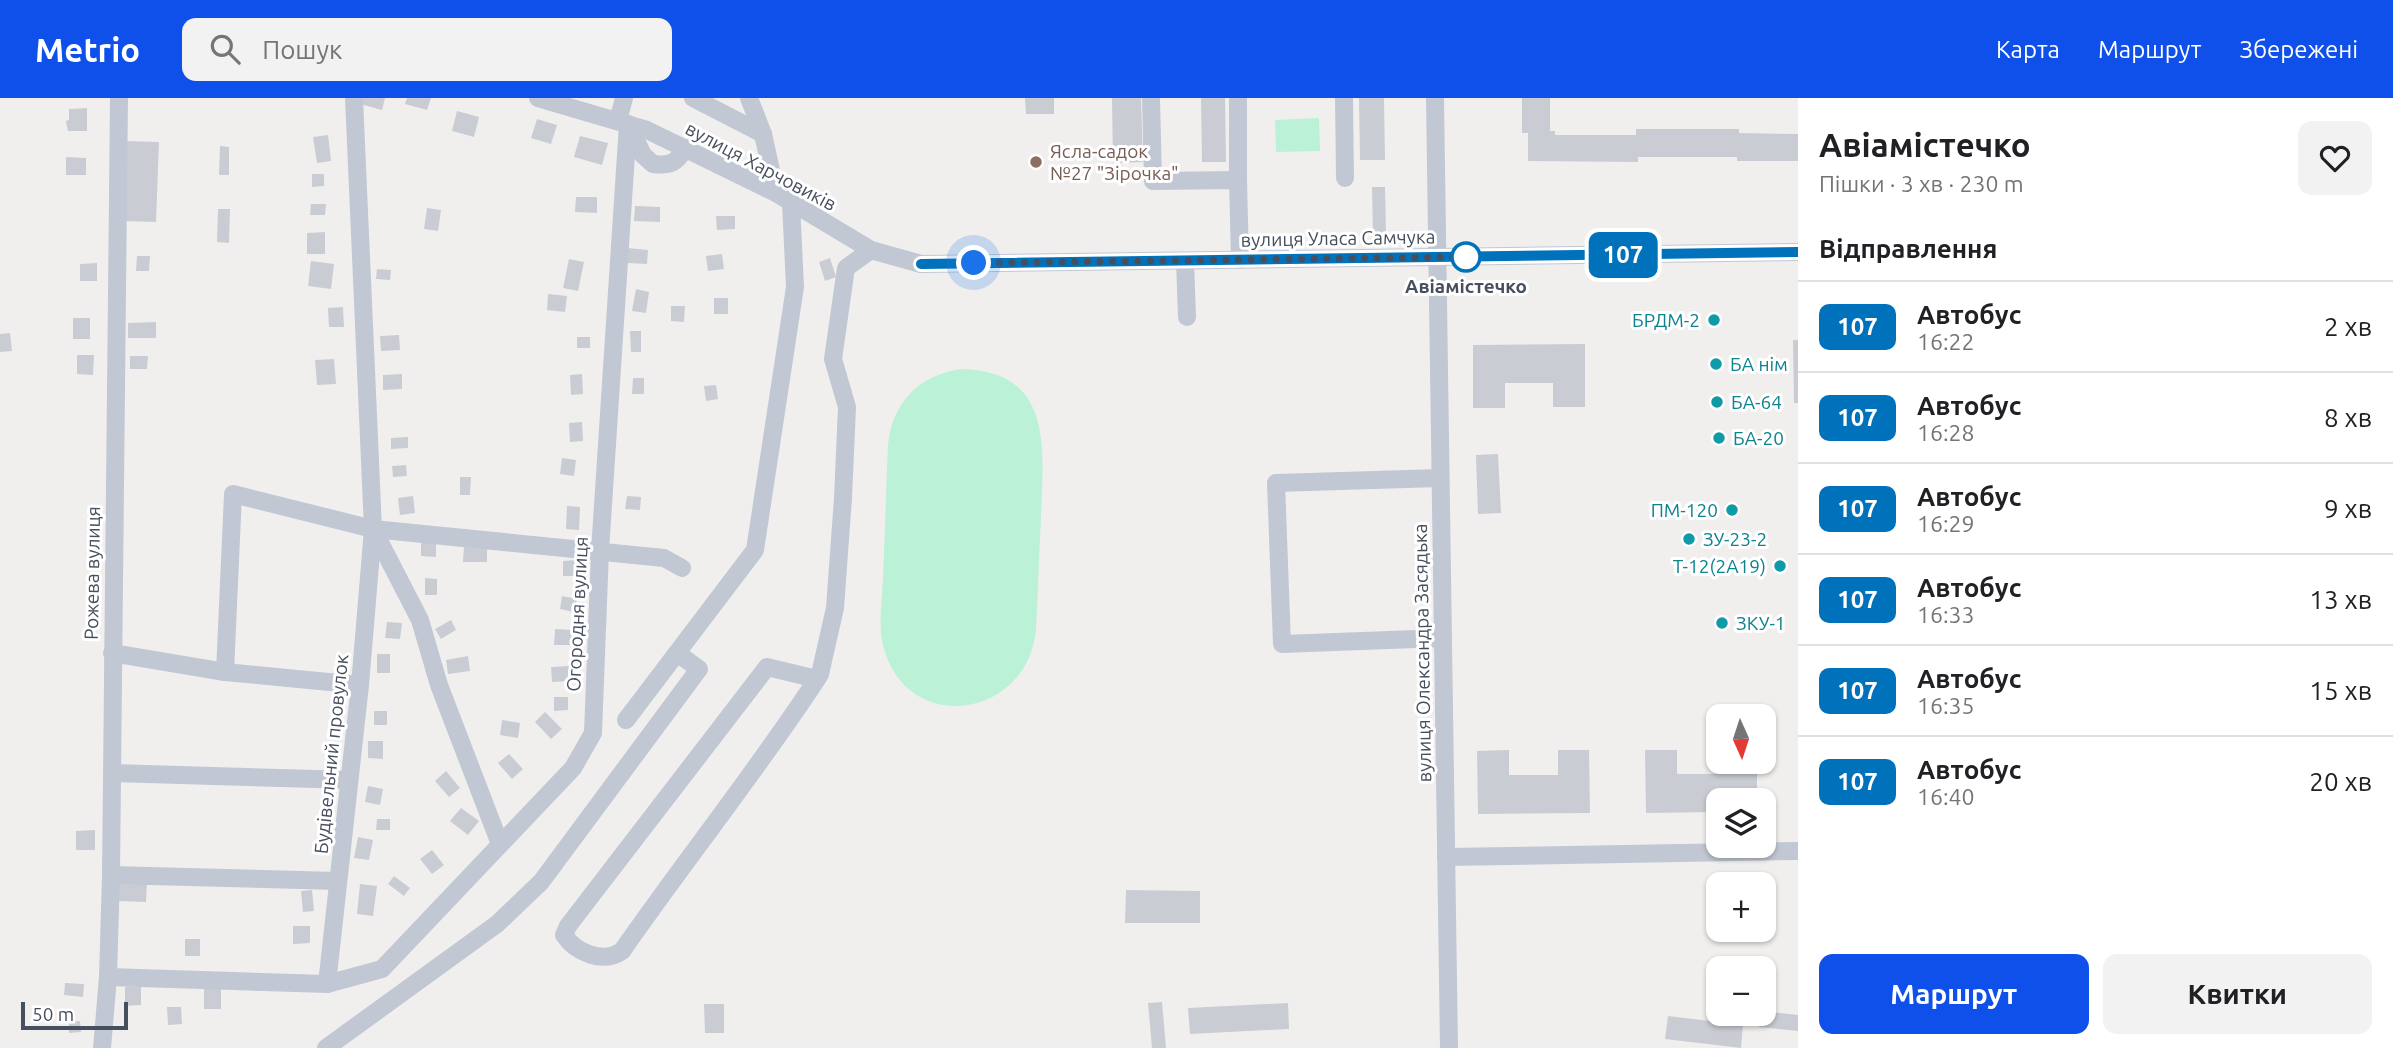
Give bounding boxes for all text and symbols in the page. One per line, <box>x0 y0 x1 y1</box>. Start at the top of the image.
search box <box>182 18 672 81</box>
icon: search <box>206 30 244 68</box>
text: Metrio <box>35 31 140 68</box>
text: Пошук <box>262 35 342 64</box>
text: Карта <box>1996 36 2060 63</box>
text: Маршрут <box>2098 36 2201 63</box>
text: Збережені <box>2239 36 2358 63</box>
street label: вулиця Харчовиків <box>682 117 840 215</box>
button: heart <box>2298 121 2372 195</box>
text: Авіамістечко <box>1819 126 2031 163</box>
place label: Ясла-садок №27 "Зірочка" <box>1050 140 1179 184</box>
marker: Ясла-садок №27 "Зірочка" <box>1028 154 1044 170</box>
text: Пішки · 3 хв · 230 m <box>1819 171 2024 196</box>
street label: вулиця Уласа Самчука <box>1240 225 1436 251</box>
line badge: 107 <box>1583 232 1663 278</box>
text: Відправлення <box>1819 234 1997 263</box>
text: 107 <box>1603 241 1643 268</box>
marker: Авіамістечко <box>1451 242 1481 272</box>
your location <box>956 245 991 280</box>
place label: Авіамістечко <box>1405 275 1527 297</box>
text: Автобус <box>1917 300 2021 329</box>
place label: БРДМ-2 <box>1632 309 1700 331</box>
marker: БРДМ-2 <box>1706 312 1722 328</box>
text: 2 хв <box>2324 312 2372 341</box>
text: 107 <box>1837 313 1878 340</box>
text: 16:22 <box>1917 329 1975 354</box>
place label: БА нім <box>1730 353 1788 375</box>
marker: БА нім <box>1708 356 1724 372</box>
place label: БА-64 <box>1731 391 1782 413</box>
text: Автобус <box>1917 391 2021 420</box>
marker: БА-64 <box>1709 394 1725 410</box>
text: 8 хв <box>2324 403 2372 432</box>
text: 107 <box>1837 404 1878 431</box>
text: 16:28 <box>1917 420 1975 445</box>
place label: БА-20 <box>1733 427 1784 449</box>
marker: БА-20 <box>1711 430 1727 446</box>
text: Автобус <box>1917 482 2021 511</box>
text: 9 хв <box>2324 494 2372 523</box>
text: 107 <box>1837 495 1878 522</box>
place label: ПМ-120 <box>1651 499 1718 521</box>
marker: ПМ-120 <box>1724 502 1740 518</box>
street label: Рожева вулиця <box>80 506 104 640</box>
text: 16:29 <box>1917 511 1975 536</box>
street label: вулиця Олександра Засядька <box>1409 523 1435 783</box>
place label: ЗУ-23-2 <box>1703 528 1767 550</box>
marker: ЗУ-23-2 <box>1681 531 1697 547</box>
street label: Огородня вулиця <box>562 536 592 692</box>
place label: Т-12(2А19) <box>1673 555 1766 577</box>
marker: Т-12(2А19) <box>1772 558 1788 574</box>
text: Автобус <box>1917 573 2021 602</box>
text: 13 хв <box>2309 585 2372 614</box>
text: 107 <box>1837 586 1878 613</box>
text: 16:33 <box>1917 602 1975 627</box>
place label: ЗКУ-1 <box>1736 612 1786 634</box>
marker: ЗКУ-1 <box>1714 615 1730 631</box>
street label: Будівельний провулок <box>310 653 352 855</box>
text: Автобус <box>1917 664 2021 693</box>
text: 15 хв <box>2309 676 2372 705</box>
text: 107 <box>1837 677 1878 704</box>
text: 16:35 <box>1917 693 1975 718</box>
north arrow <box>1706 704 1776 774</box>
map controls <box>1706 704 1776 1026</box>
text: Автобус <box>1917 755 2021 784</box>
text: 20 хв <box>2309 767 2372 796</box>
text: 107 <box>1837 768 1878 795</box>
text: 16:40 <box>1917 784 1975 809</box>
button: layers <box>1706 788 1776 858</box>
button: + <box>1706 872 1776 942</box>
button: Маршрут <box>1819 954 2089 1034</box>
button: Квитки <box>2103 954 2372 1034</box>
button: − <box>1706 956 1776 1026</box>
scale bar <box>21 999 128 1031</box>
text: 50 m <box>32 1003 74 1025</box>

